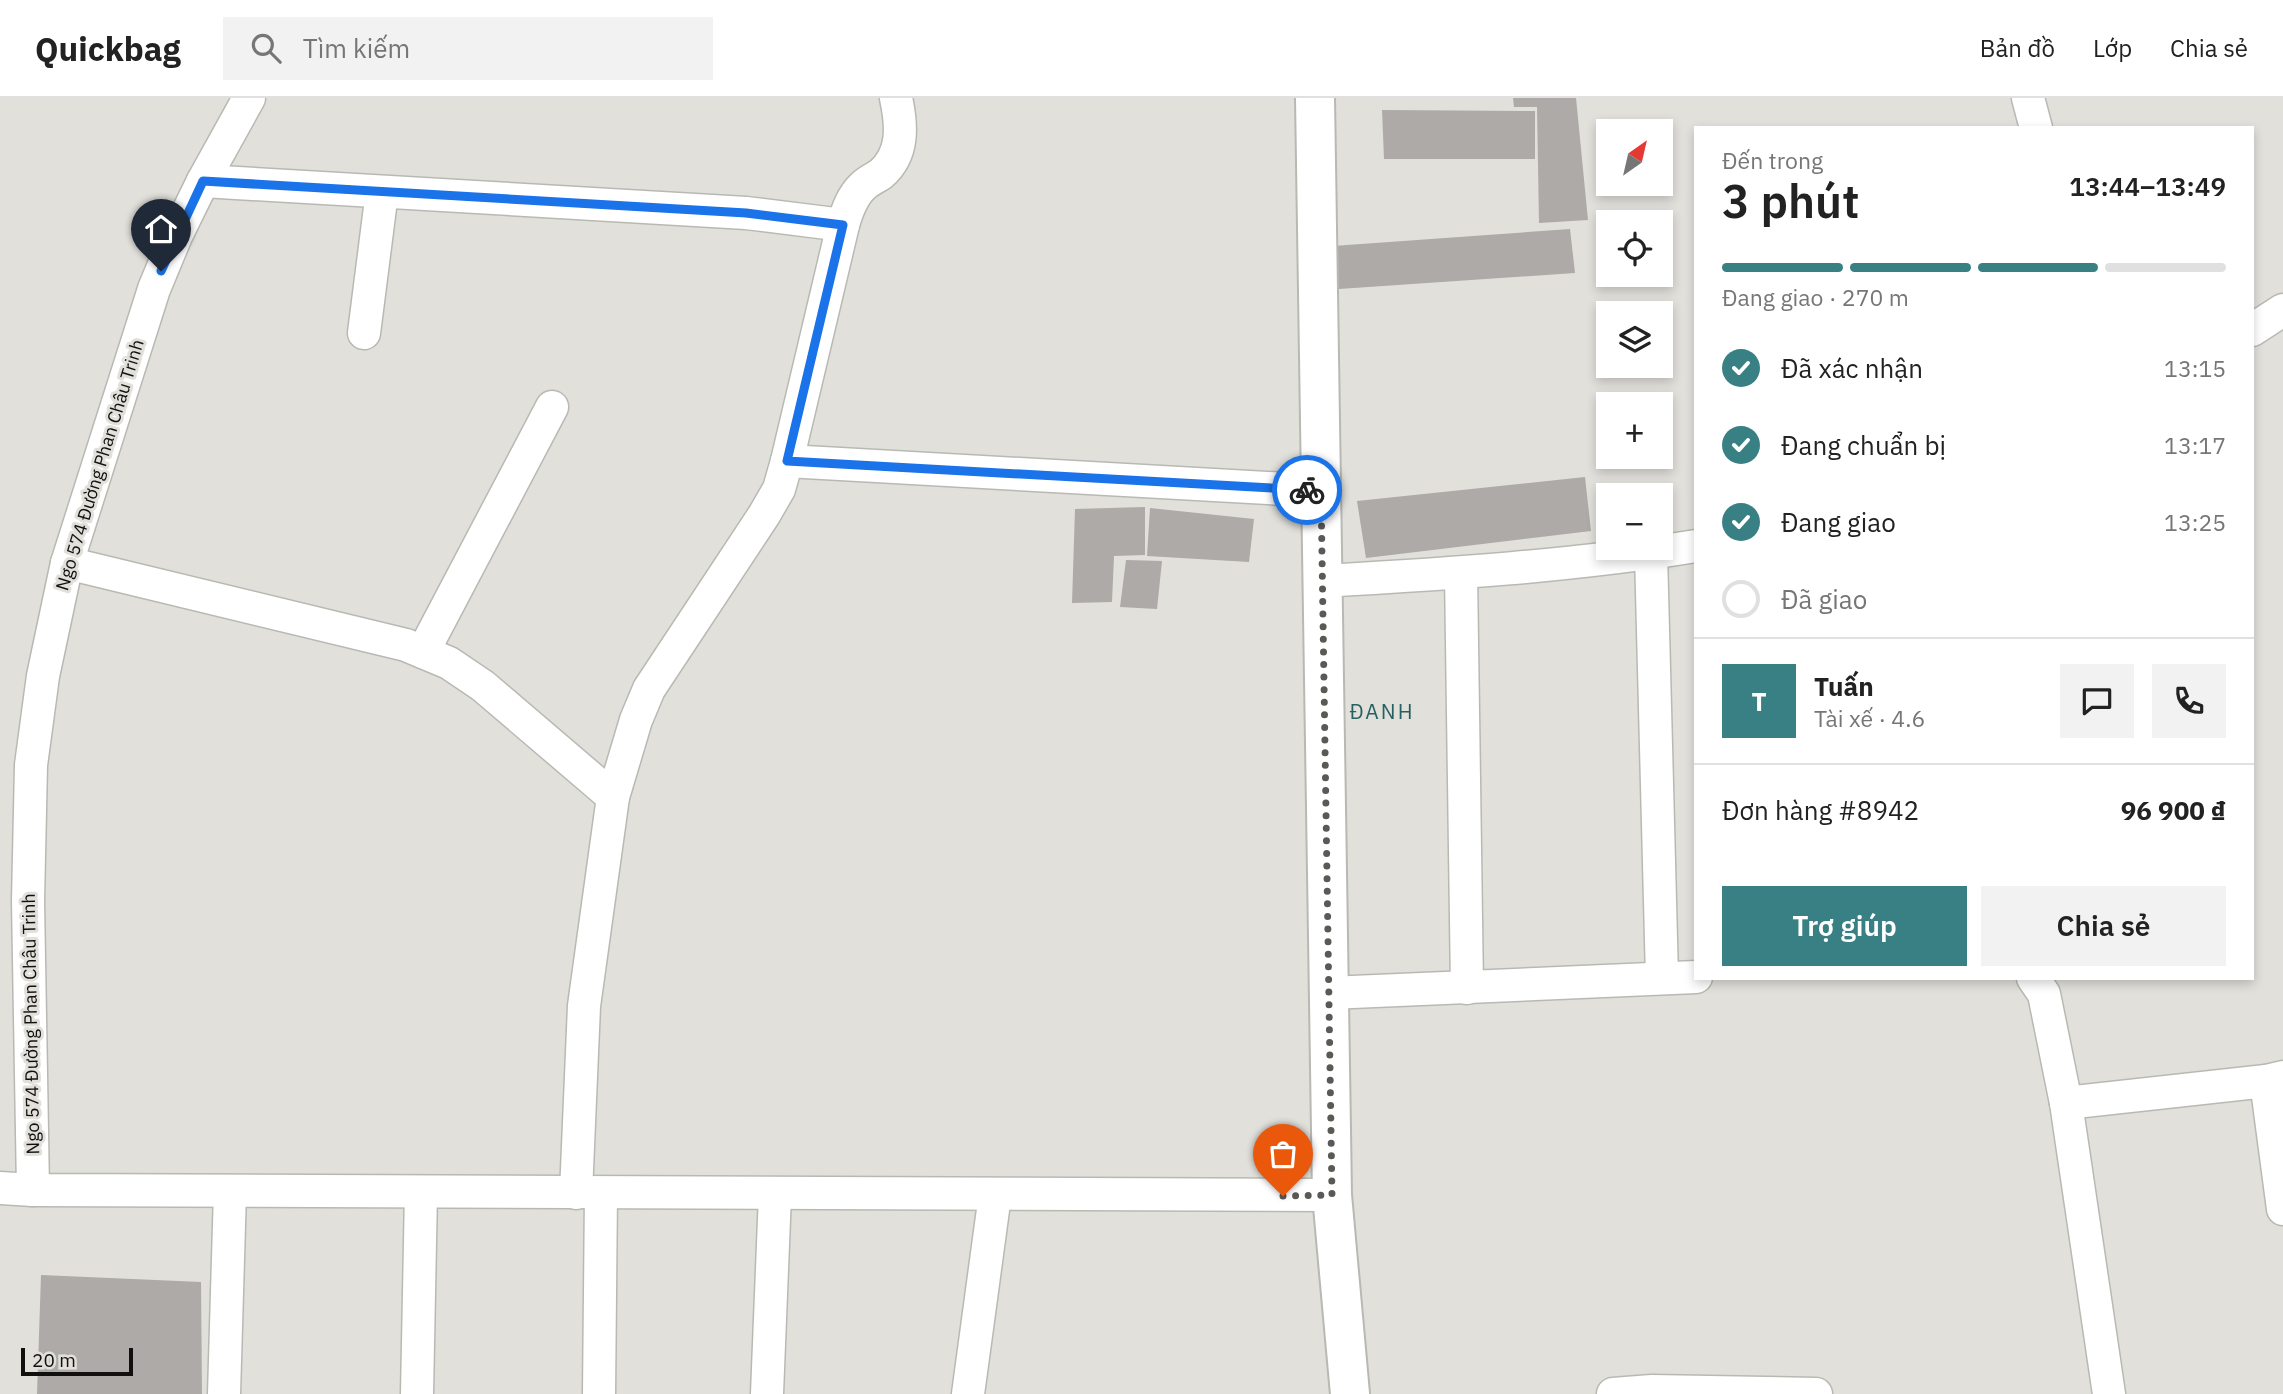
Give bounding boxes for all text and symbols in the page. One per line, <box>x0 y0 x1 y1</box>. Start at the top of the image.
search box <box>223 17 713 80</box>
text: Quickbag <box>35 27 181 70</box>
icon: search <box>247 29 285 67</box>
text: Tìm kiếm <box>303 31 410 65</box>
text: Bản đồ <box>1980 32 2055 64</box>
text: Lớp <box>2093 32 2132 64</box>
text: Chia sẻ <box>2170 32 2248 64</box>
north arrow <box>1596 119 1673 196</box>
map controls <box>1596 119 1673 560</box>
text: Đến trong <box>1722 145 1823 175</box>
text: 13:44–13:49 <box>2069 169 2226 203</box>
text: 3 phút <box>1722 171 1859 231</box>
pin <box>131 199 191 271</box>
icon: home <box>142 210 180 248</box>
button: locate <box>1596 210 1673 287</box>
text: Đang giao · 270 m <box>1722 282 1909 312</box>
button: layers <box>1596 301 1673 378</box>
street label: Ngo 574 Đường Phan Châu Trinh <box>50 337 149 593</box>
icon: check <box>1722 349 1760 387</box>
text: Đã xác nhận <box>1781 351 1923 385</box>
text: 13:15 <box>2164 353 2226 383</box>
button: + <box>1596 392 1673 469</box>
icon: check <box>1722 426 1760 464</box>
text: Đang chuẩn bị <box>1781 428 1946 462</box>
text: 13:17 <box>2164 430 2226 460</box>
courier <box>1272 455 1342 525</box>
icon: bike <box>1288 471 1326 509</box>
button: − <box>1596 483 1673 560</box>
icon: check <box>1722 503 1760 541</box>
text: Đang giao <box>1781 505 1896 539</box>
text: 13:25 <box>2164 507 2226 537</box>
text: Đã giao <box>1781 582 1867 616</box>
button: chat <box>2060 664 2134 738</box>
button: phone <box>2152 664 2226 738</box>
text: Tuấn <box>1814 669 1874 703</box>
text: T <box>1751 684 1767 718</box>
district label: ĐANH <box>1349 697 1415 725</box>
text: Tài xế · 4.6 <box>1814 703 1925 733</box>
text: Đơn hàng #8942 <box>1722 793 1919 827</box>
text: 96 900 ₫ <box>2121 793 2226 827</box>
button: Trợ giúp <box>1722 886 1967 966</box>
button: Chia sẻ <box>1981 886 2226 966</box>
street label: Ngo 574 Đường Phan Châu Trinh <box>17 893 44 1155</box>
pin <box>1253 1124 1313 1196</box>
icon: bag <box>1264 1135 1302 1173</box>
scale bar <box>21 1345 133 1377</box>
text: 20 m <box>32 1348 76 1372</box>

